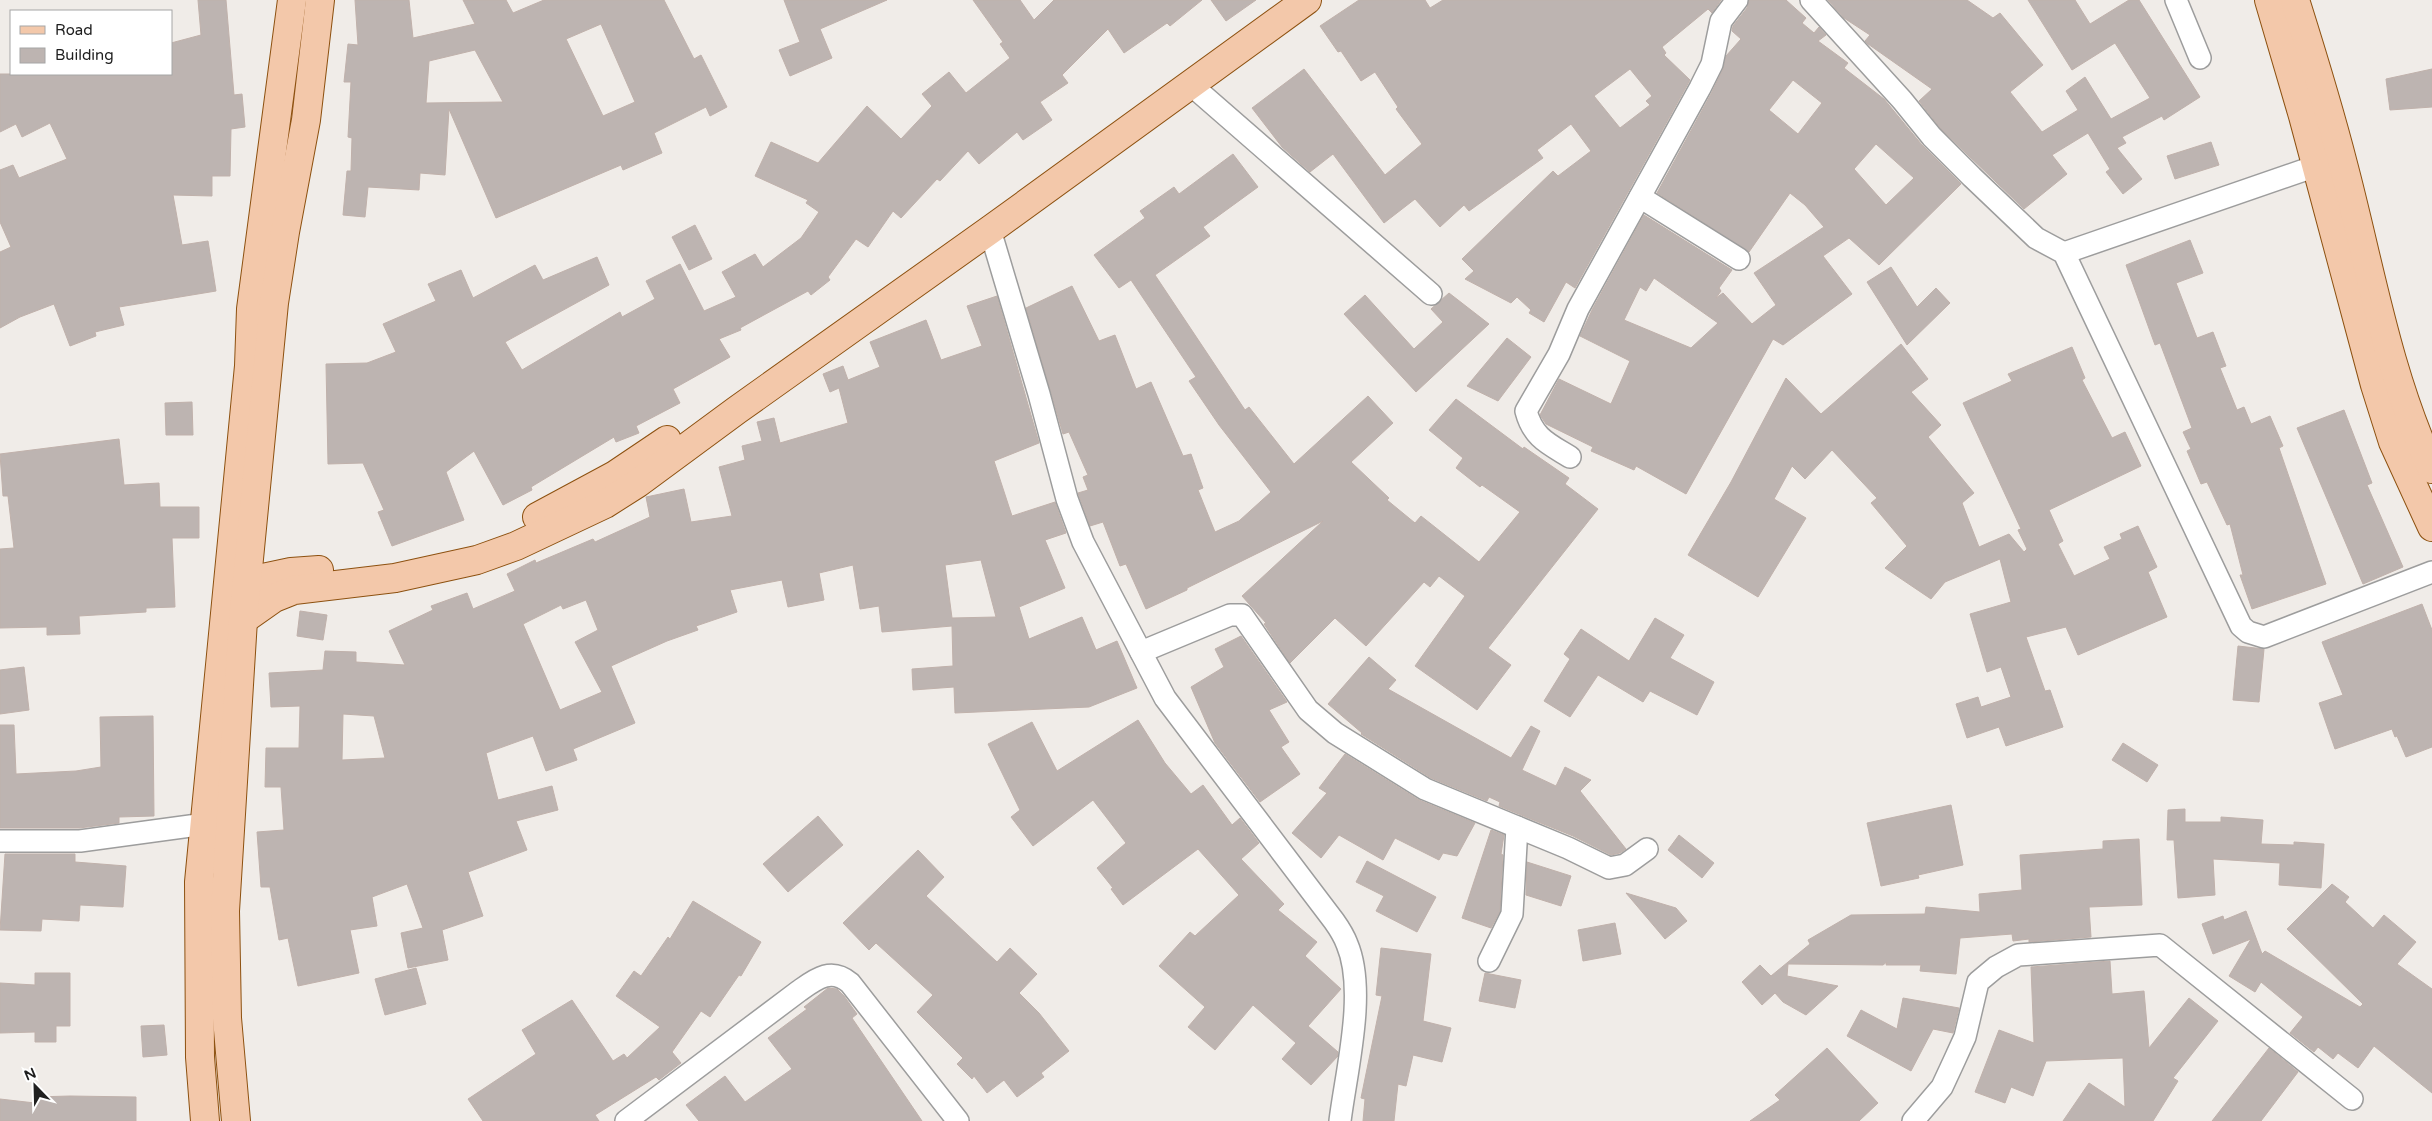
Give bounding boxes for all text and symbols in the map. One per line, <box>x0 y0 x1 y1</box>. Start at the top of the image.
legend <box>10 10 172 75</box>
text: Road <box>55 21 93 39</box>
text: Building <box>55 46 114 64</box>
north arrow <box>10 1061 60 1111</box>
text: N <box>22 1064 39 1085</box>

